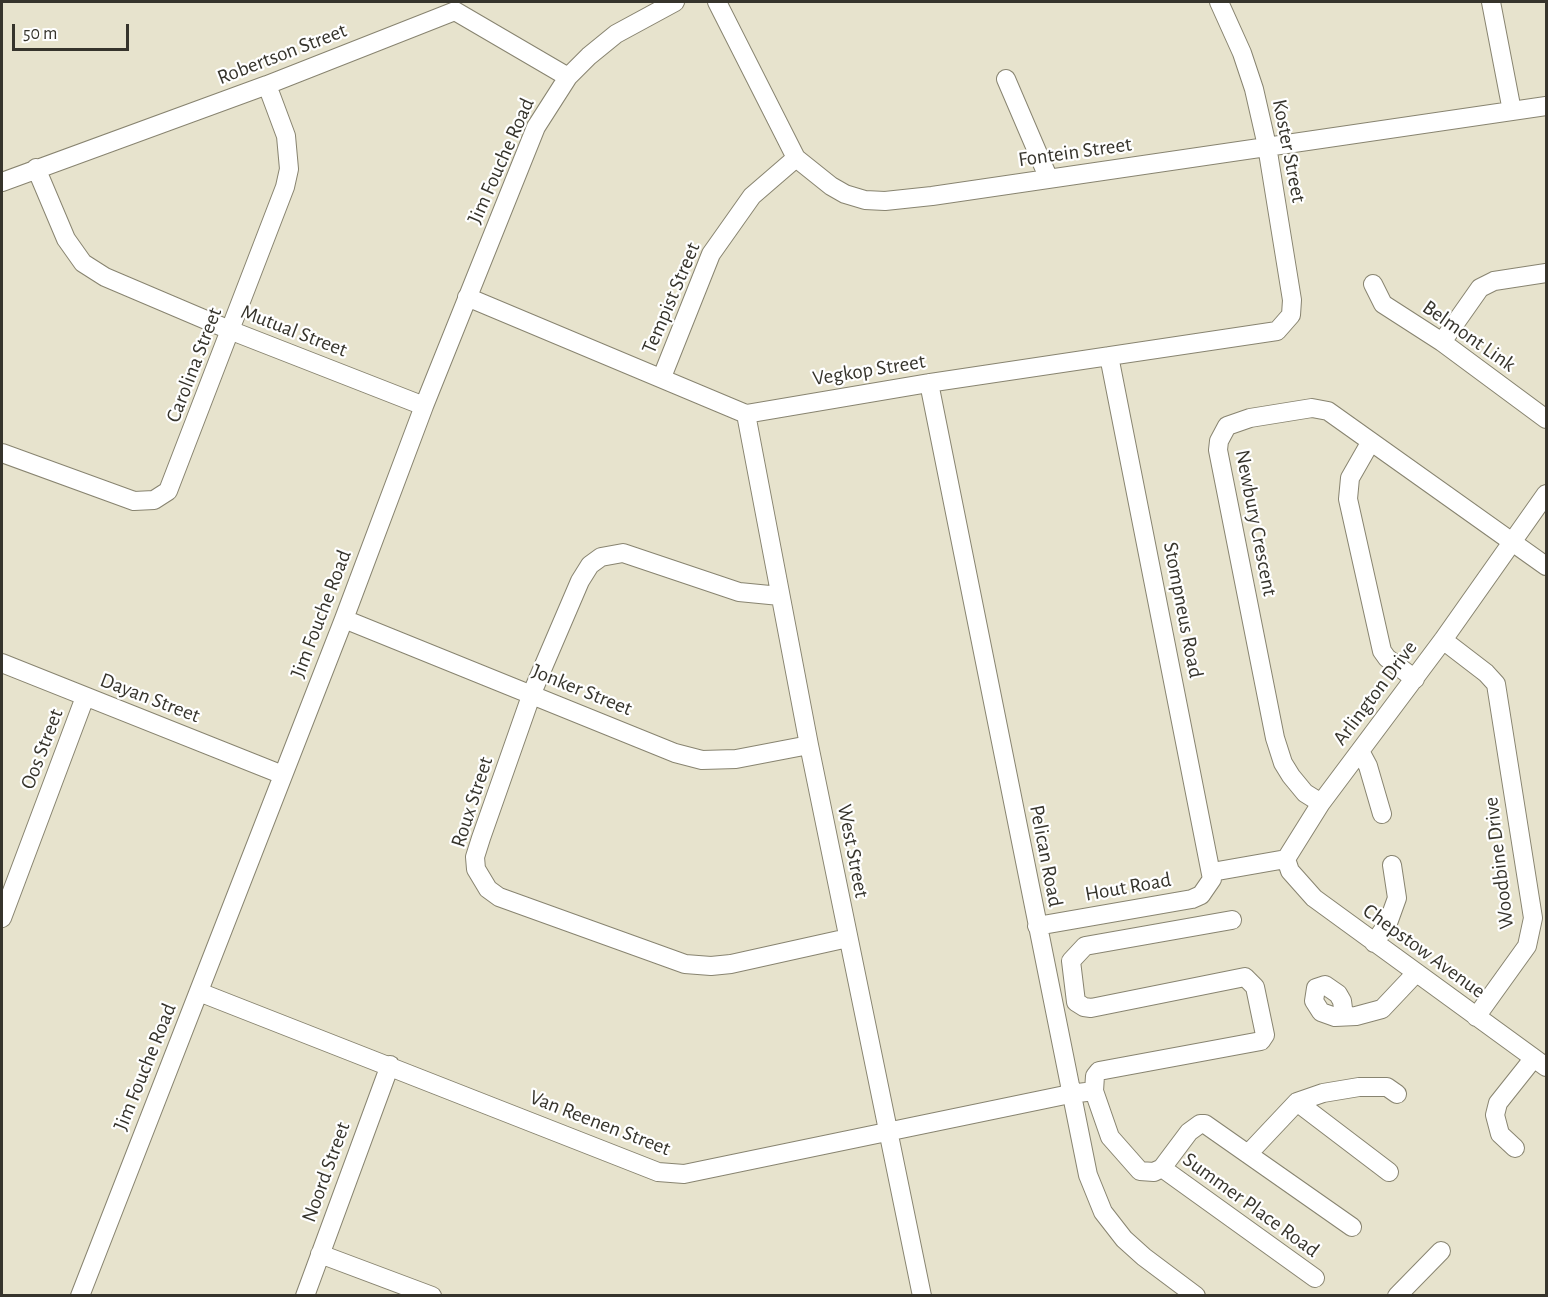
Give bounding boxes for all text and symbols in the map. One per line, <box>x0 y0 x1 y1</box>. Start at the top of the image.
scale bar <box>15 12 132 50</box>
street label: Robertson Street <box>214 18 350 90</box>
text: 50 m <box>23 25 57 43</box>
street label: Jim Fouche Road <box>462 94 540 228</box>
street label: Koster Street <box>1267 97 1311 205</box>
street label: Fontein Street <box>1017 132 1133 172</box>
street label: Tempist Street <box>636 239 706 357</box>
street label: Belmont Link <box>1418 295 1520 377</box>
street label: Mutual Street <box>237 299 351 363</box>
street label: Carolina Street <box>161 304 227 426</box>
street label: Vegkop Street <box>811 349 927 391</box>
street label: Newbury Crescent <box>1229 448 1283 598</box>
street label: Stompneus Road <box>1157 540 1209 680</box>
street label: Jim Fouche Road <box>285 546 357 682</box>
street label: Arlington Drive <box>1327 636 1423 750</box>
street label: Jonker Street <box>528 659 636 721</box>
street label: Dayan Street <box>97 667 203 729</box>
street label: Oos Street <box>15 705 69 793</box>
street label: Roux Street <box>446 753 498 851</box>
street label: Woodbine Drive <box>1478 796 1520 930</box>
street label: West Street <box>832 802 874 900</box>
street label: Pelican Road <box>1024 803 1068 909</box>
street label: Hout Road <box>1083 867 1173 907</box>
street label: Chepstow Avenue <box>1358 898 1490 1004</box>
street label: Jim Fouche Road <box>108 1000 182 1134</box>
street label: Van Reenen Street <box>526 1085 674 1161</box>
street label: Noord Street <box>296 1118 356 1226</box>
street label: Summer Place Road <box>1178 1147 1324 1263</box>

